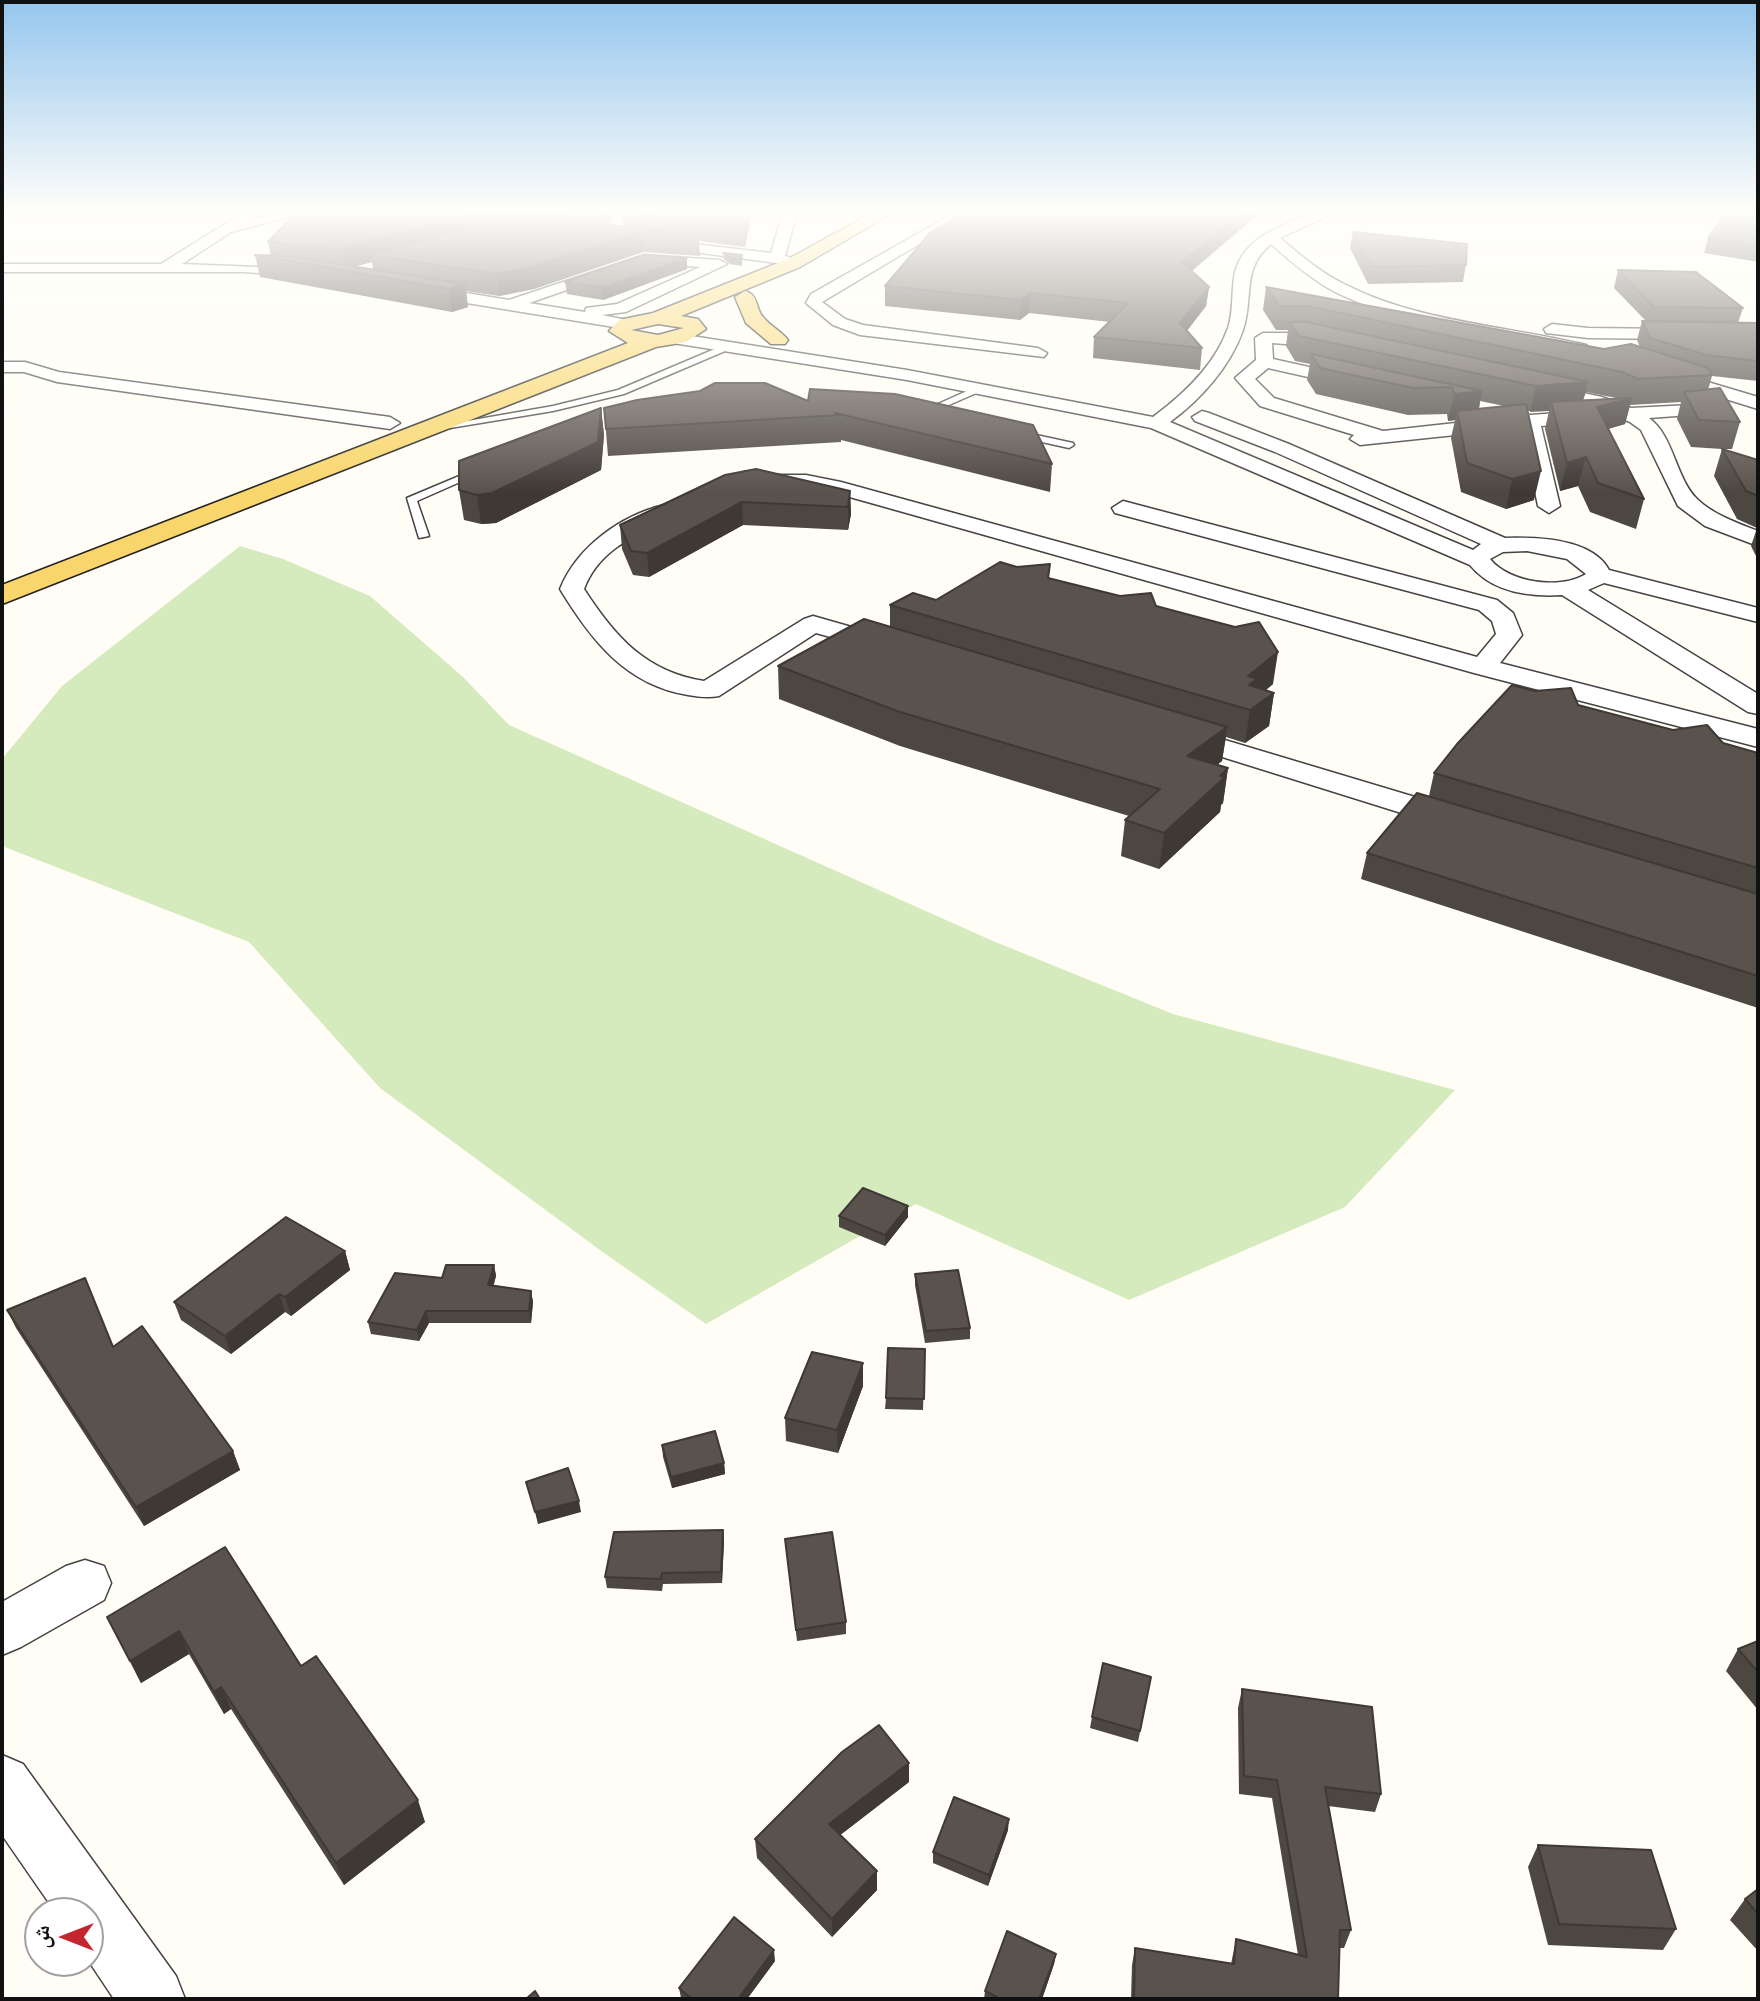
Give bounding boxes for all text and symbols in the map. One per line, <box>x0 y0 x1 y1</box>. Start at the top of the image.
north arrow <box>24 1897 104 1977</box>
text: ش <box>29 1925 54 1949</box>

